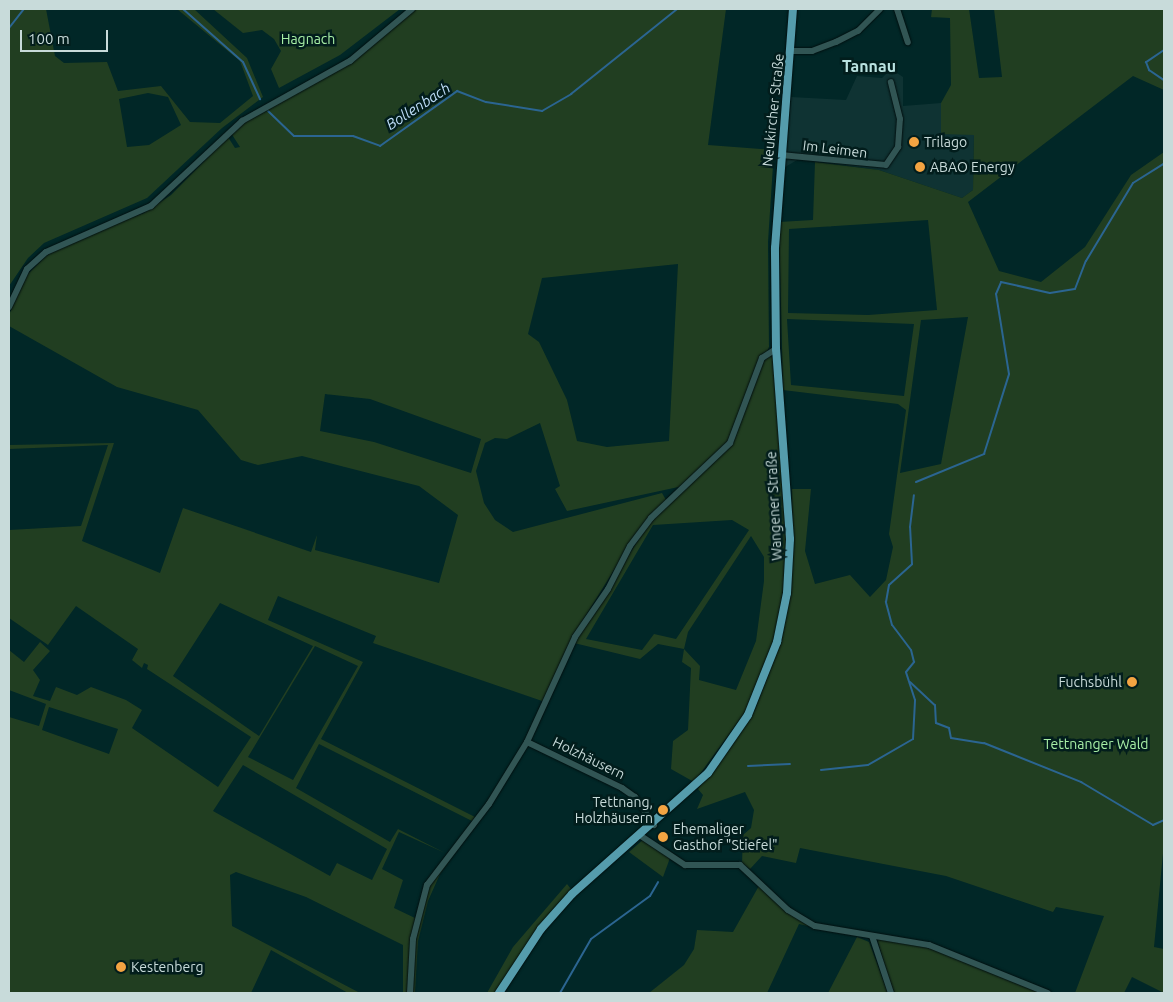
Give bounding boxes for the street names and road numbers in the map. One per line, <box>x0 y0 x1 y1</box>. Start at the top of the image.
street label: Neukircher Straße <box>759 53 787 167</box>
street label: Im Leimen <box>802 137 868 161</box>
street label: Wangener Straße <box>763 451 785 561</box>
street label: Holzhäusern <box>550 733 628 783</box>

